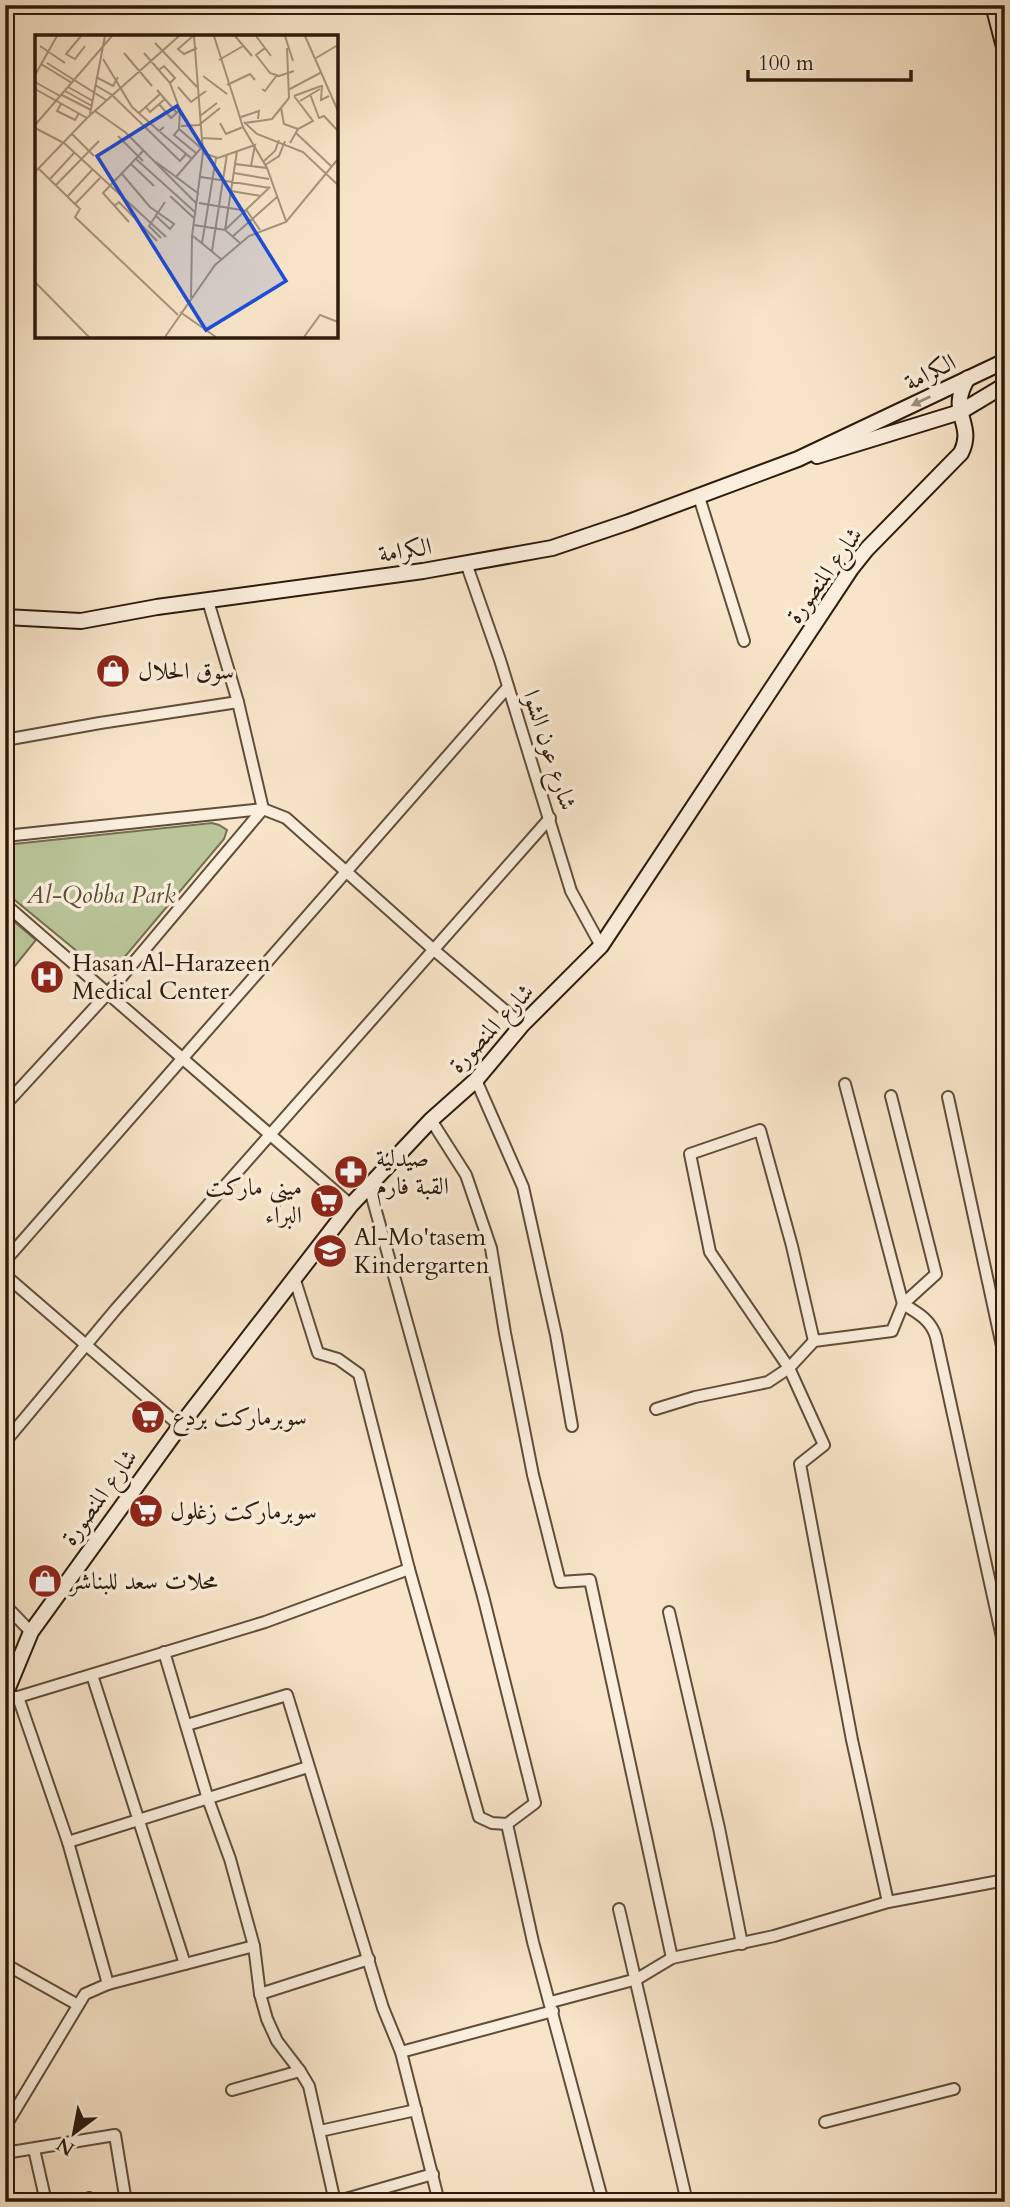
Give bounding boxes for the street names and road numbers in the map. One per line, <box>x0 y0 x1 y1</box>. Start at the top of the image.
street label: الكرامة <box>899 346 961 399</box>
street label: شارع المنصورة <box>778 520 873 632</box>
street label: الكرامة <box>376 530 434 571</box>
street label: شارع عون الشوا <box>512 686 584 815</box>
street label: شارع المنصورة <box>441 976 544 1082</box>
street label: شارع المنصورة <box>53 1442 148 1554</box>

